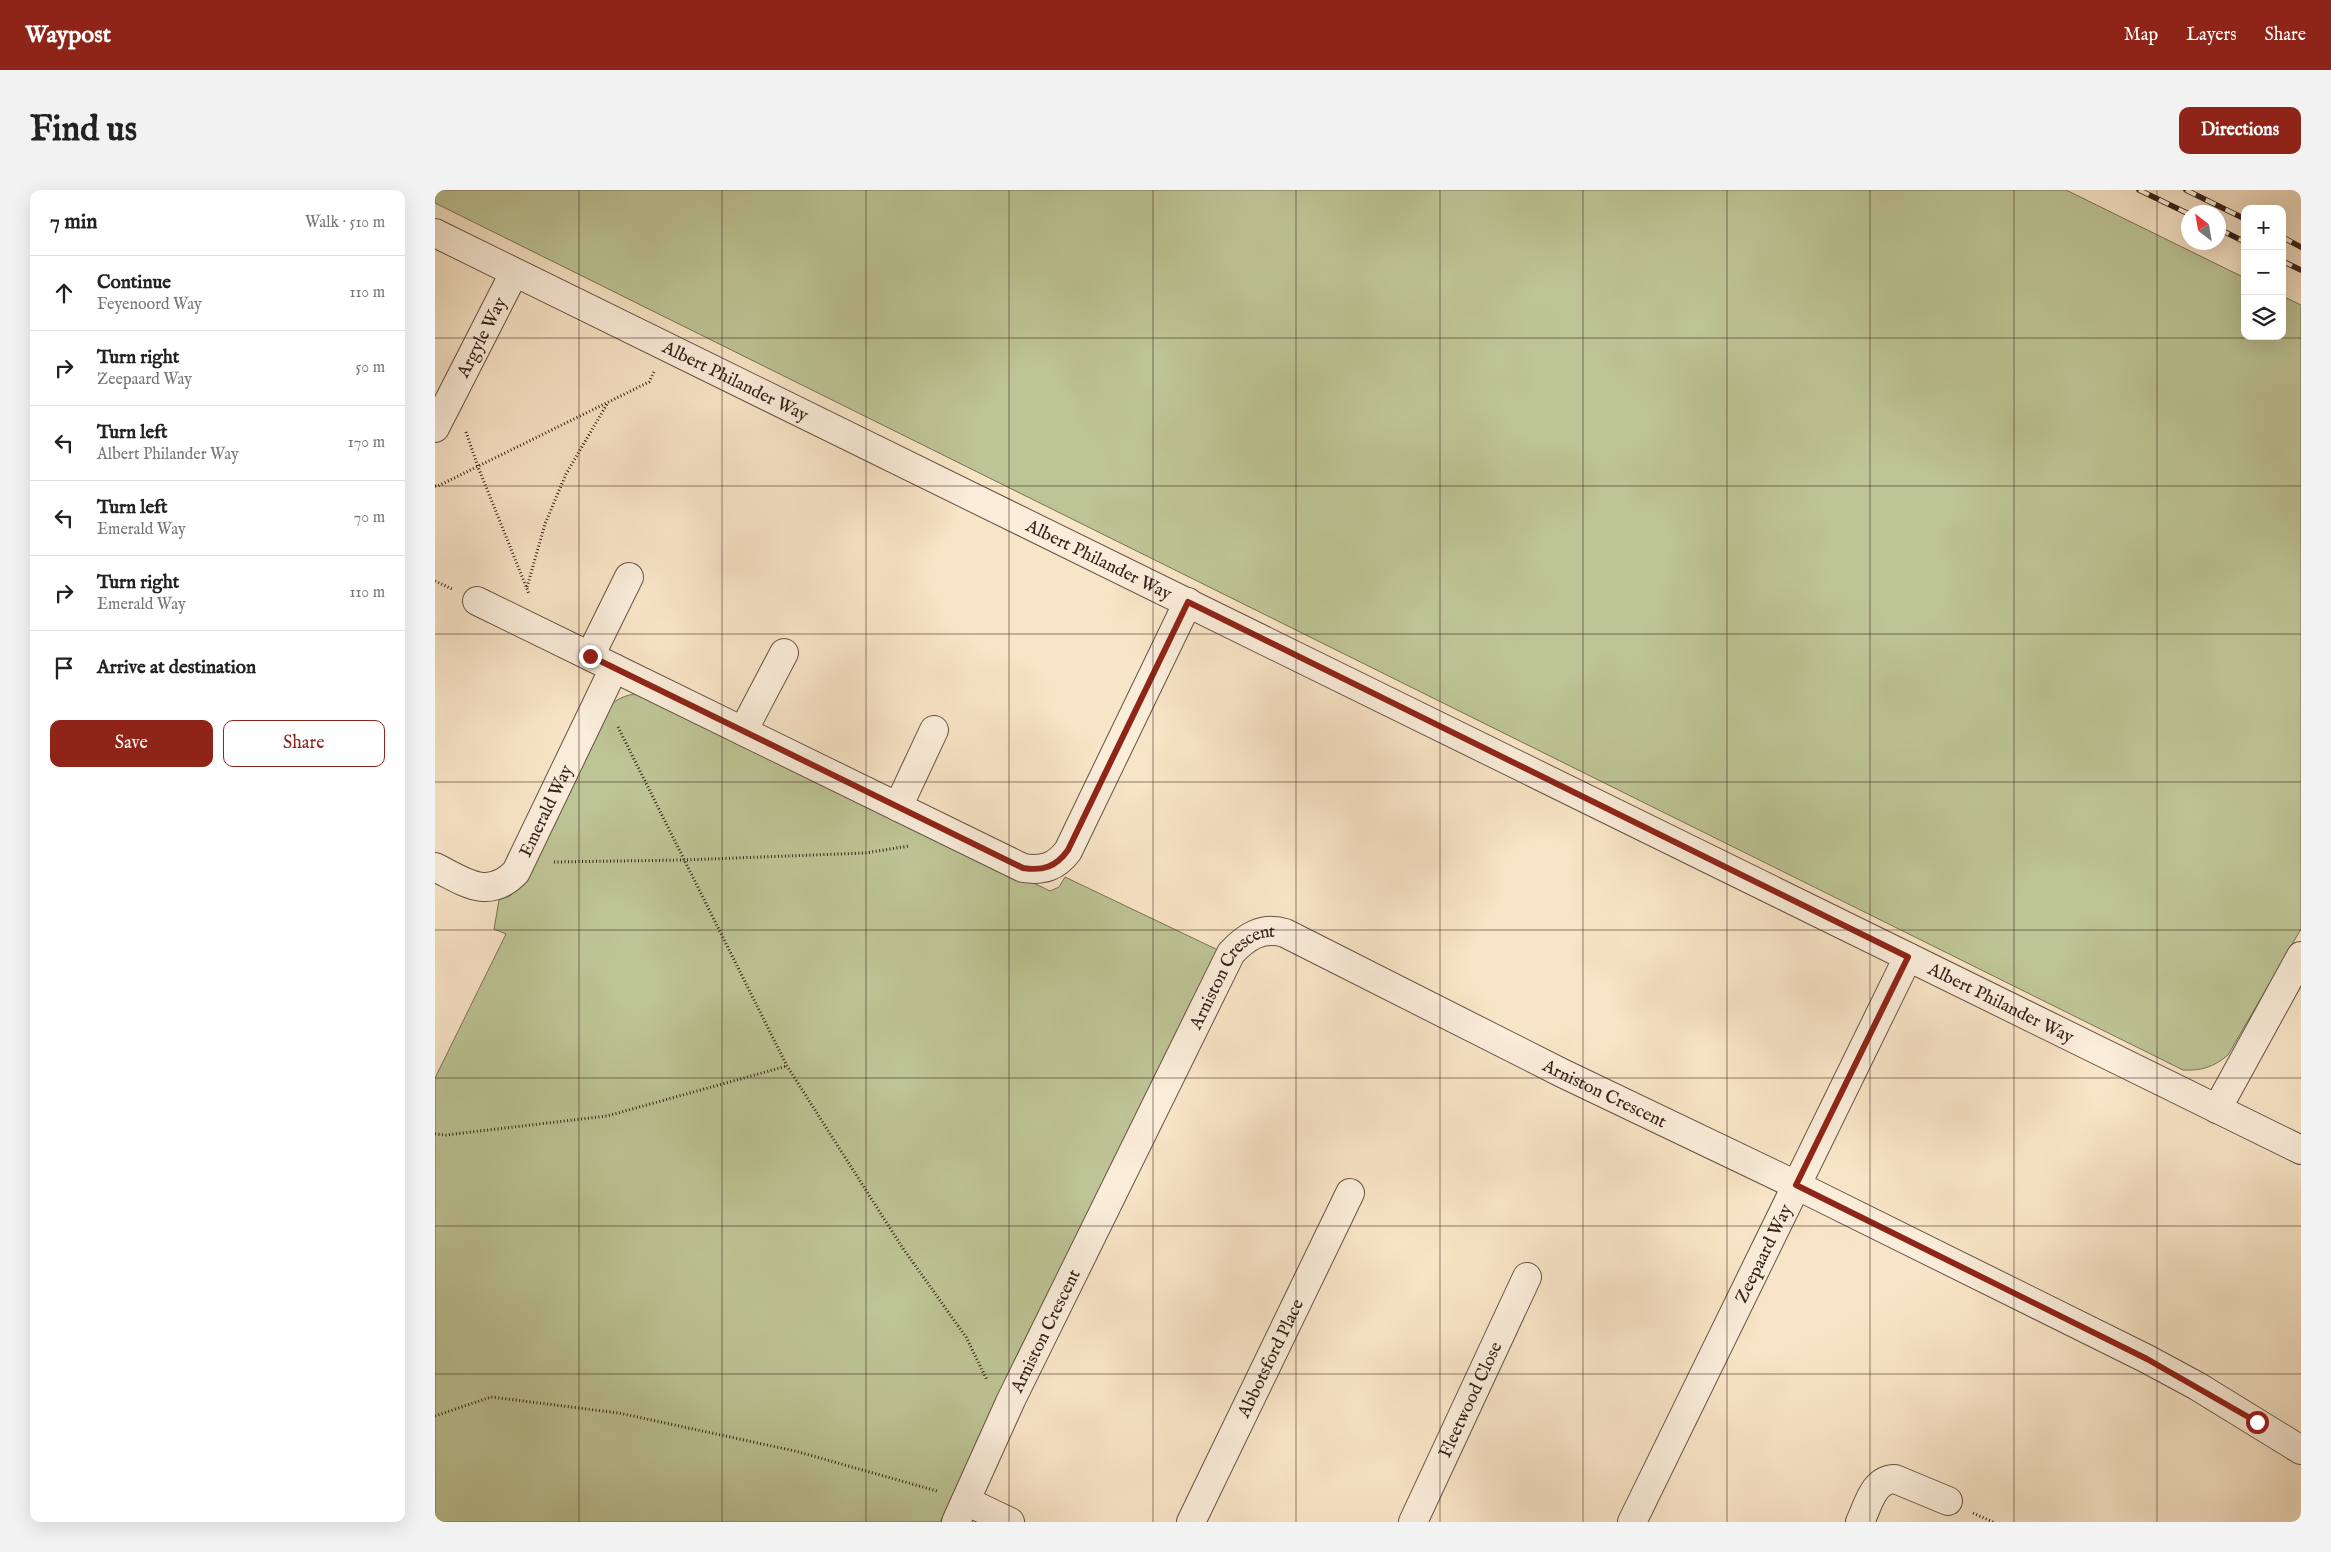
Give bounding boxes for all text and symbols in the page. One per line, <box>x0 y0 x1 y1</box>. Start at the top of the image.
text: Waypost <box>25 20 111 51</box>
text: Map <box>2124 24 2158 47</box>
text: Layers <box>2186 24 2237 47</box>
text: Share <box>2265 24 2306 47</box>
button: Directions <box>2179 107 2301 154</box>
text: Find us <box>30 108 137 153</box>
north arrow <box>2181 205 2226 250</box>
map controls <box>2241 205 2286 340</box>
button: + <box>2241 205 2286 250</box>
text: 7 min <box>50 209 97 236</box>
text: Walk · 510 m <box>305 213 385 233</box>
button: − <box>2241 250 2286 295</box>
text: Continue <box>97 271 171 295</box>
icon: ahead <box>50 279 78 307</box>
text: 110 m <box>349 283 385 303</box>
street label: Argyle Way <box>452 294 513 383</box>
text: Feyenoord Way <box>97 295 202 315</box>
button: layers <box>2241 295 2286 340</box>
street label: Albert Philander Way <box>657 336 812 428</box>
text: Turn right <box>97 346 179 370</box>
icon: right <box>50 354 78 382</box>
text: 50 m <box>356 358 385 378</box>
text: Zeepaard Way <box>97 370 192 390</box>
text: Turn left <box>97 421 168 445</box>
icon: left <box>50 429 78 457</box>
text: 170 m <box>348 433 385 453</box>
text: Albert Philander Way <box>97 445 239 465</box>
text: Turn left <box>97 496 168 520</box>
icon: left <box>50 504 78 532</box>
text: 70 m <box>354 508 385 528</box>
street label: Albert Philander Way <box>1021 515 1175 606</box>
text: Emerald Way <box>97 520 186 540</box>
text: Turn right <box>97 571 179 595</box>
icon: right <box>50 579 78 607</box>
text: 110 m <box>349 583 385 603</box>
text: Emerald Way <box>97 595 186 615</box>
route end <box>579 645 602 668</box>
icon: arrive <box>50 654 78 682</box>
text: Arrive at destination <box>97 656 256 680</box>
button: Save <box>50 720 213 767</box>
button: Share <box>223 720 385 767</box>
street label: Emerald Way <box>515 761 579 861</box>
street label: Arniston Crescent <box>1185 921 1275 1034</box>
street label: Albert Philander Way <box>1923 958 2077 1050</box>
street label: Arniston Crescent <box>1537 1055 1670 1134</box>
street label: Zeepaard Way <box>1731 1201 1799 1307</box>
street label: Arniston Crescent <box>1006 1266 1086 1398</box>
street label: Abbotsford Place <box>1233 1296 1310 1423</box>
street label: Fleetwood Close <box>1434 1338 1508 1462</box>
route start <box>2246 1411 2269 1434</box>

